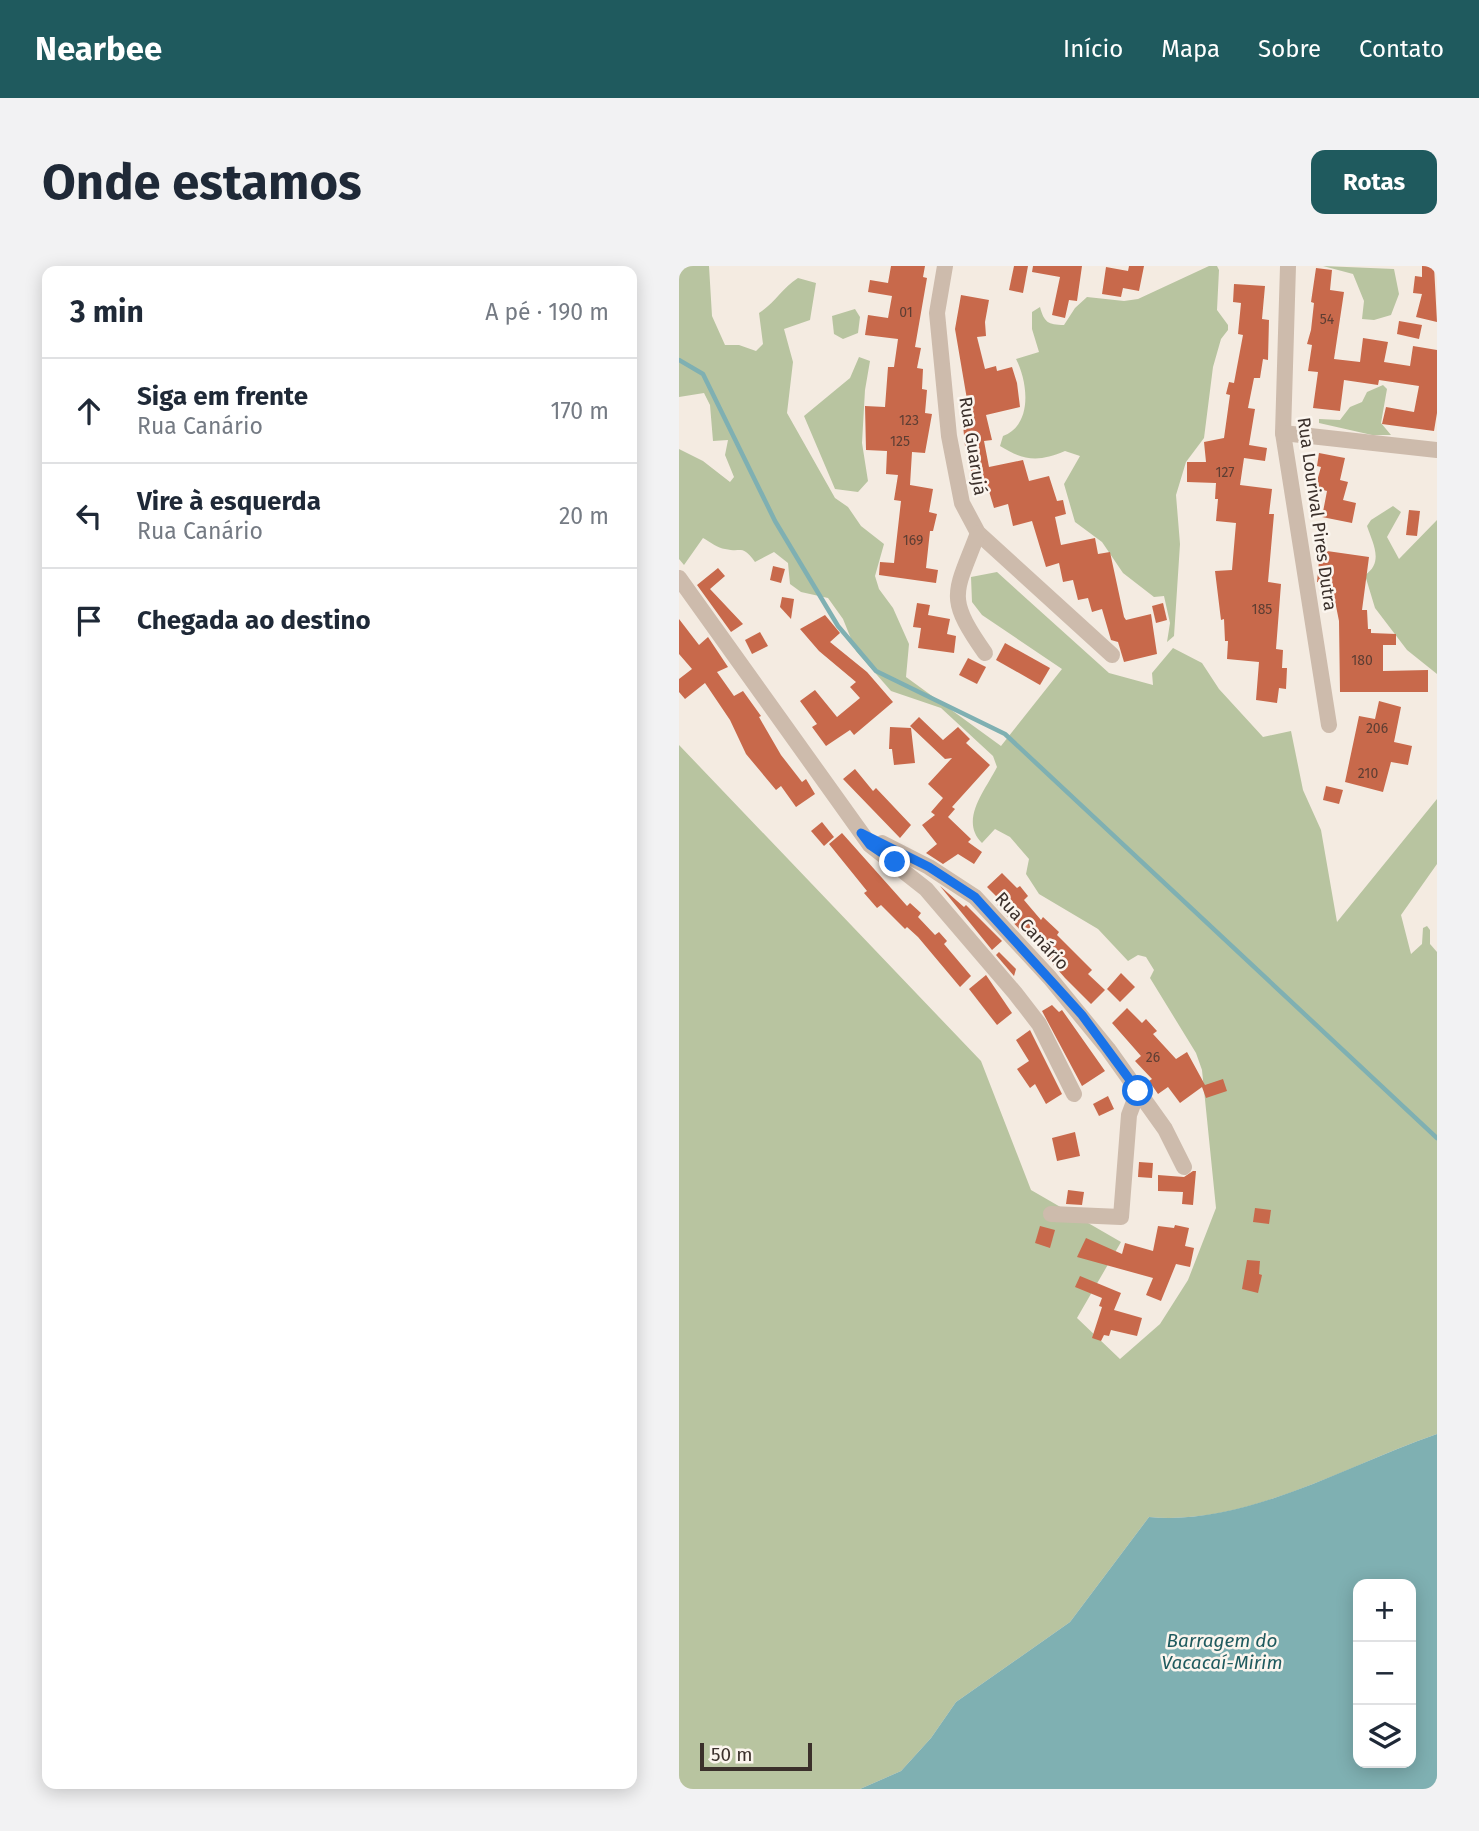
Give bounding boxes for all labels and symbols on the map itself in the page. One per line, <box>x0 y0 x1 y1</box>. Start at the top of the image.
house number: 01 <box>899 304 913 321</box>
house number: 54 <box>1320 311 1335 328</box>
street label: Rua Guarujá <box>954 395 992 497</box>
house number: 123 <box>899 412 919 429</box>
street label: Rua Lourival Pires Dutra <box>1293 416 1341 612</box>
house number: 125 <box>890 433 910 450</box>
house number: 127 <box>1215 464 1235 481</box>
house number: 169 <box>903 532 923 549</box>
house number: 185 <box>1252 601 1272 618</box>
house number: 180 <box>1351 652 1373 669</box>
house number: 206 <box>1366 720 1388 737</box>
house number: 210 <box>1358 765 1378 782</box>
route end <box>879 846 910 877</box>
street label: Rua Canário <box>990 887 1074 975</box>
house number: 26 <box>1146 1049 1160 1066</box>
route start <box>1122 1075 1153 1106</box>
water label: Barragem do Vacacaí-Mirim <box>1161 1629 1283 1674</box>
scale bar <box>700 1740 812 1772</box>

